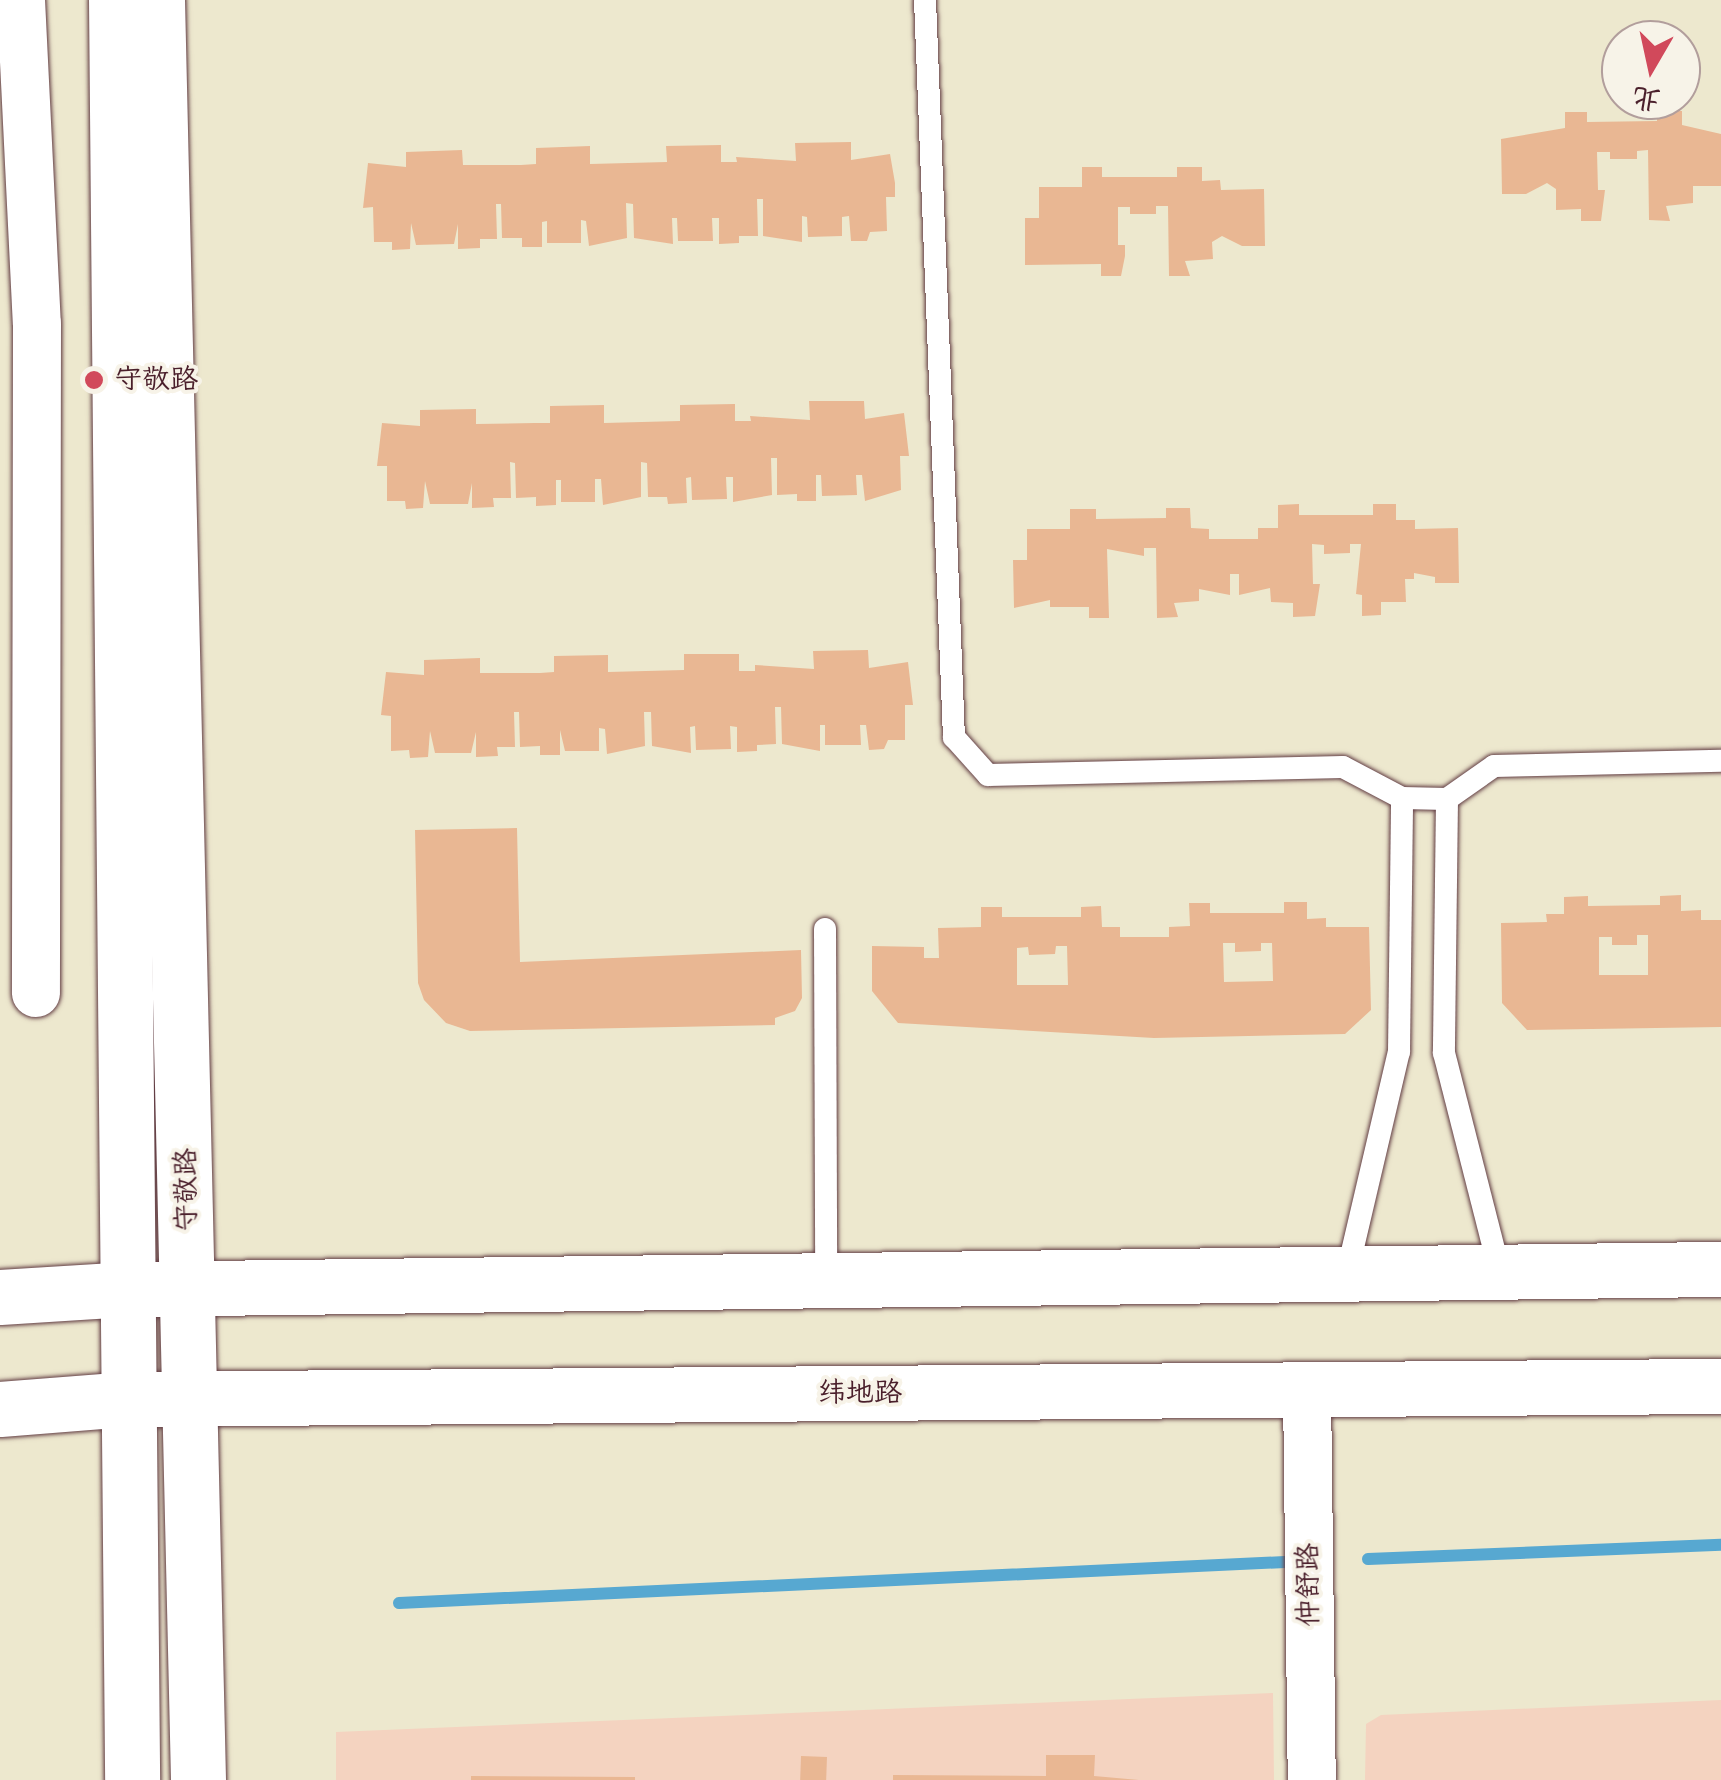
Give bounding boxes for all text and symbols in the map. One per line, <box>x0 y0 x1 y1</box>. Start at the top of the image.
north arrow <box>1601 20 1701 120</box>
text: 北 <box>1630 77 1663 120</box>
place label: 守敬路 <box>114 363 198 397</box>
marker: 守敬路 <box>83 369 105 391</box>
street label: 守敬路 <box>169 1148 205 1232</box>
street label: 纬地路 <box>818 1376 902 1410</box>
street label: 仲舒路 <box>1291 1543 1327 1627</box>

